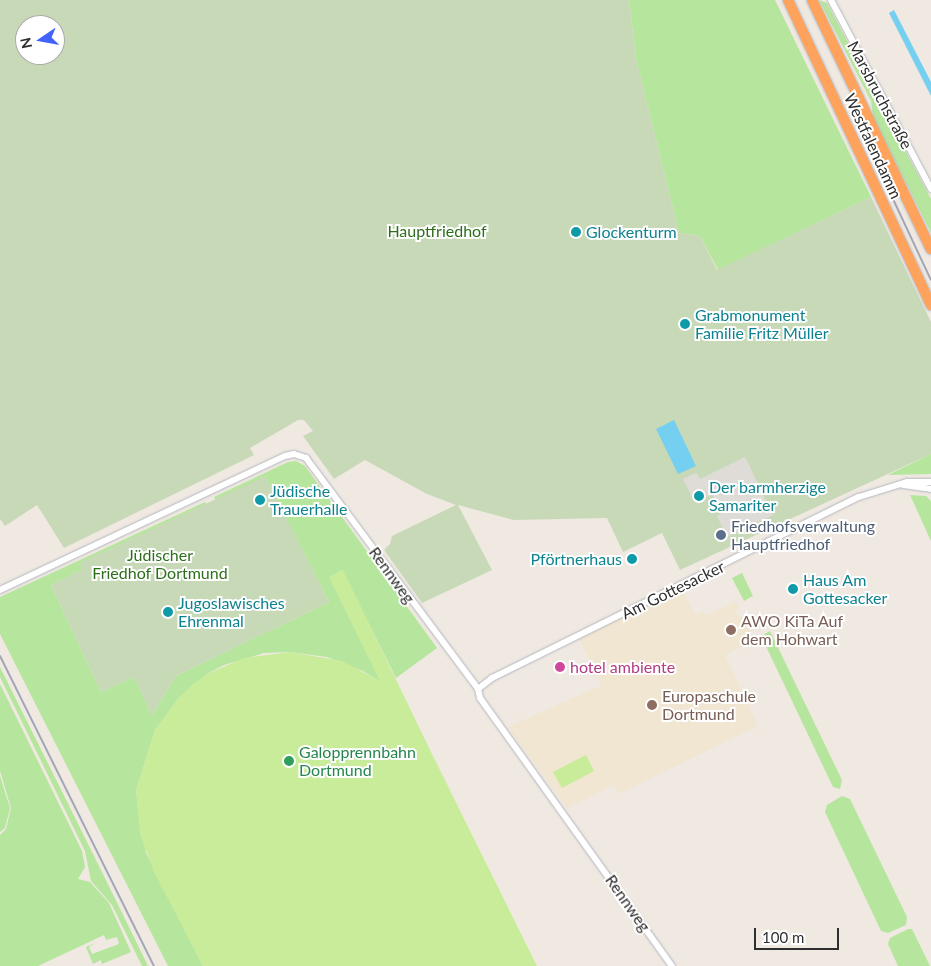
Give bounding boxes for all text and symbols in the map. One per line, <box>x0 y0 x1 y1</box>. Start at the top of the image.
north arrow <box>15 15 65 65</box>
text: N <box>16 36 35 50</box>
street label: Marsbruchstraße <box>843 38 917 152</box>
street label: Westfalendamm <box>840 90 906 202</box>
park label: Hauptfriedhof <box>387 221 487 241</box>
place label: Glockenturm <box>586 222 677 242</box>
marker: Glockenturm <box>570 226 582 238</box>
place label: Grabmonument Familie Fritz Müller <box>695 305 829 343</box>
marker: Grabmonument Familie Fritz Müller <box>679 318 691 330</box>
place label: Der barmherzige Samariter <box>709 477 826 515</box>
place label: Jüdische Trauerhalle <box>270 481 347 519</box>
marker: Der barmherzige Samariter <box>693 490 705 502</box>
marker: Jüdische Trauerhalle <box>254 494 266 506</box>
place label: Friedhofsverwaltung Hauptfriedhof <box>731 516 875 554</box>
marker: Friedhofsverwaltung Hauptfriedhof <box>715 529 727 541</box>
street label: Rennweg <box>365 543 419 607</box>
park label: Jüdischer Friedhof Dortmund <box>92 545 228 583</box>
place label: Pförtnerhaus <box>530 549 622 569</box>
marker: Pförtnerhaus <box>626 553 638 565</box>
street label: Am Gottesacker <box>618 557 728 623</box>
place label: Haus Am Gottesacker <box>803 570 887 608</box>
marker: Haus Am Gottesacker <box>787 583 799 595</box>
place label: Jugoslawisches Ehrenmal <box>178 593 285 631</box>
marker: Jugoslawisches Ehrenmal <box>162 606 174 618</box>
place label: AWO KiTa Auf dem Hohwart <box>741 611 844 649</box>
marker: AWO KiTa Auf dem Hohwart <box>725 624 737 636</box>
place label: hotel ambiente <box>570 657 675 677</box>
marker: hotel ambiente <box>554 661 566 673</box>
place label: Europaschule Dortmund <box>662 686 756 724</box>
marker: Europaschule Dortmund <box>646 699 658 711</box>
place label: Galopprennbahn Dortmund <box>299 742 416 780</box>
marker: Galopprennbahn Dortmund <box>283 755 295 767</box>
street label: Rennweg <box>601 871 655 935</box>
scale bar <box>756 918 841 950</box>
text: 100 m <box>762 928 804 946</box>

